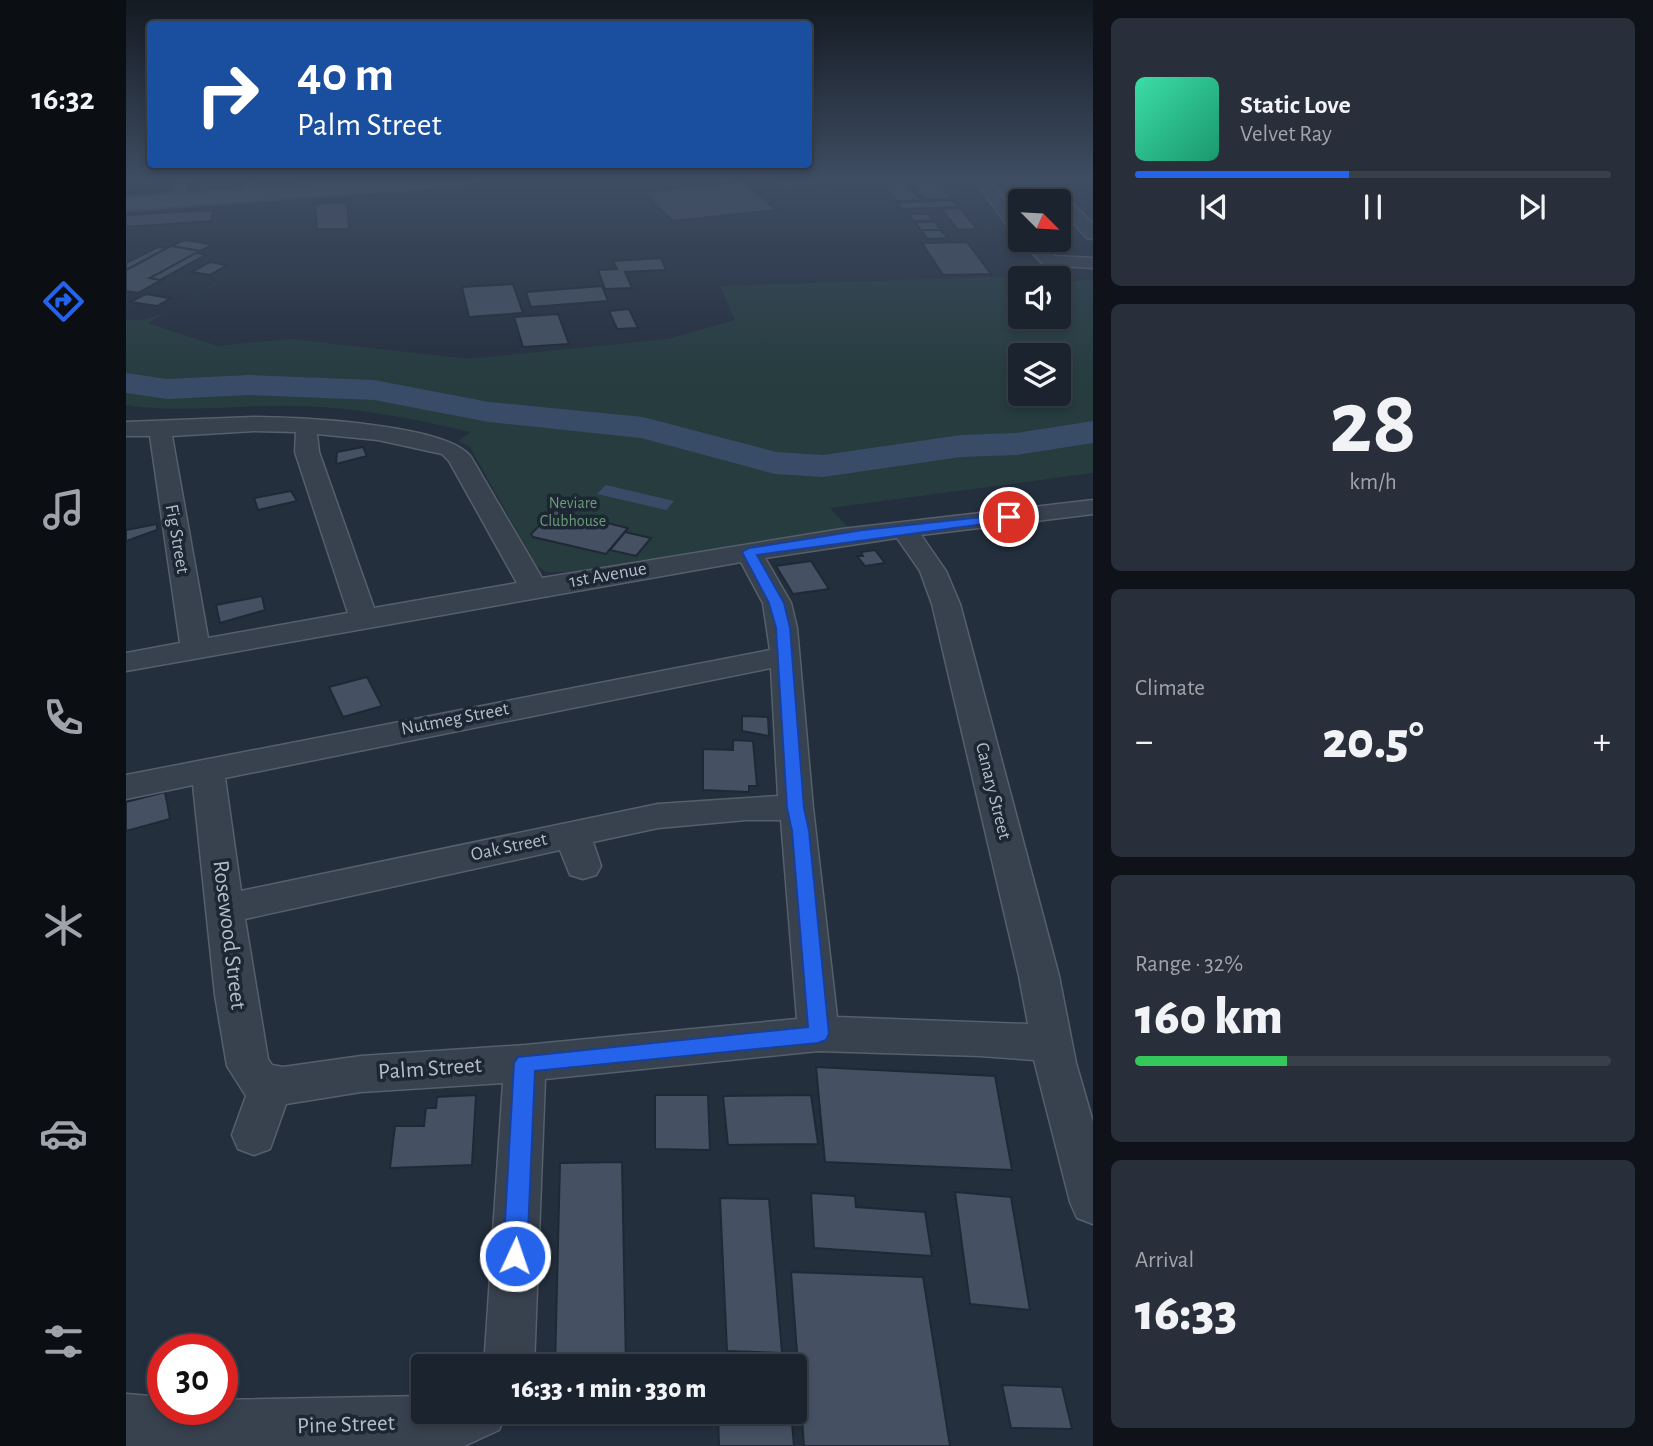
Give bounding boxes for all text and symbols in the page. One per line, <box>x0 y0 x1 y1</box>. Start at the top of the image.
icon: right <box>182 49 273 140</box>
text: 40 m <box>297 51 394 100</box>
text: 16:32 <box>31 83 95 115</box>
text: Static Love <box>1240 92 1351 118</box>
text: Palm Street <box>297 109 442 141</box>
text: Velvet Ray <box>1240 123 1332 146</box>
icon: previous <box>1195 188 1233 226</box>
icon: pause <box>1354 188 1392 226</box>
icon: next <box>1513 188 1551 226</box>
north arrow <box>1008 189 1071 252</box>
map controls <box>1008 189 1071 406</box>
button: sound <box>1008 266 1071 329</box>
icon: directions <box>39 277 88 326</box>
button: layers <box>1008 343 1071 406</box>
text: 28 <box>1329 378 1417 469</box>
text: km/h <box>1349 471 1397 494</box>
icon: music <box>39 485 88 534</box>
pin <box>979 487 1039 547</box>
park label: Neviare Clubhouse <box>540 495 606 529</box>
icon: arrive <box>990 498 1028 536</box>
street label: Fig Street <box>162 503 192 575</box>
street label: 1st Avenue <box>568 559 648 591</box>
text: Climate <box>1135 677 1205 700</box>
icon: phone <box>39 693 88 742</box>
street label: Nutmeg Street <box>399 699 511 739</box>
text: 20.5° <box>1322 715 1424 767</box>
text: − <box>1135 723 1153 761</box>
text: + <box>1593 723 1611 761</box>
street label: Canary Street <box>972 741 1014 841</box>
street label: Oak Street <box>469 830 549 864</box>
street label: Rosewood Street <box>208 859 250 1011</box>
icon: climate <box>39 901 88 950</box>
text: Range · 32% <box>1135 953 1243 976</box>
text: 160 km <box>1135 991 1283 1043</box>
street label: Palm Street <box>377 1054 483 1084</box>
icon: car <box>39 1109 88 1158</box>
position arrow <box>478 1219 552 1293</box>
text: Arrival <box>1135 1249 1194 1272</box>
text: 16:33 <box>1135 1287 1237 1339</box>
icon: filters <box>39 1317 88 1366</box>
speed limit sign: 30 <box>147 1334 238 1425</box>
text: 16:33 · 1 min · 330 m <box>512 1376 706 1402</box>
street label: Pine Street <box>297 1412 396 1438</box>

